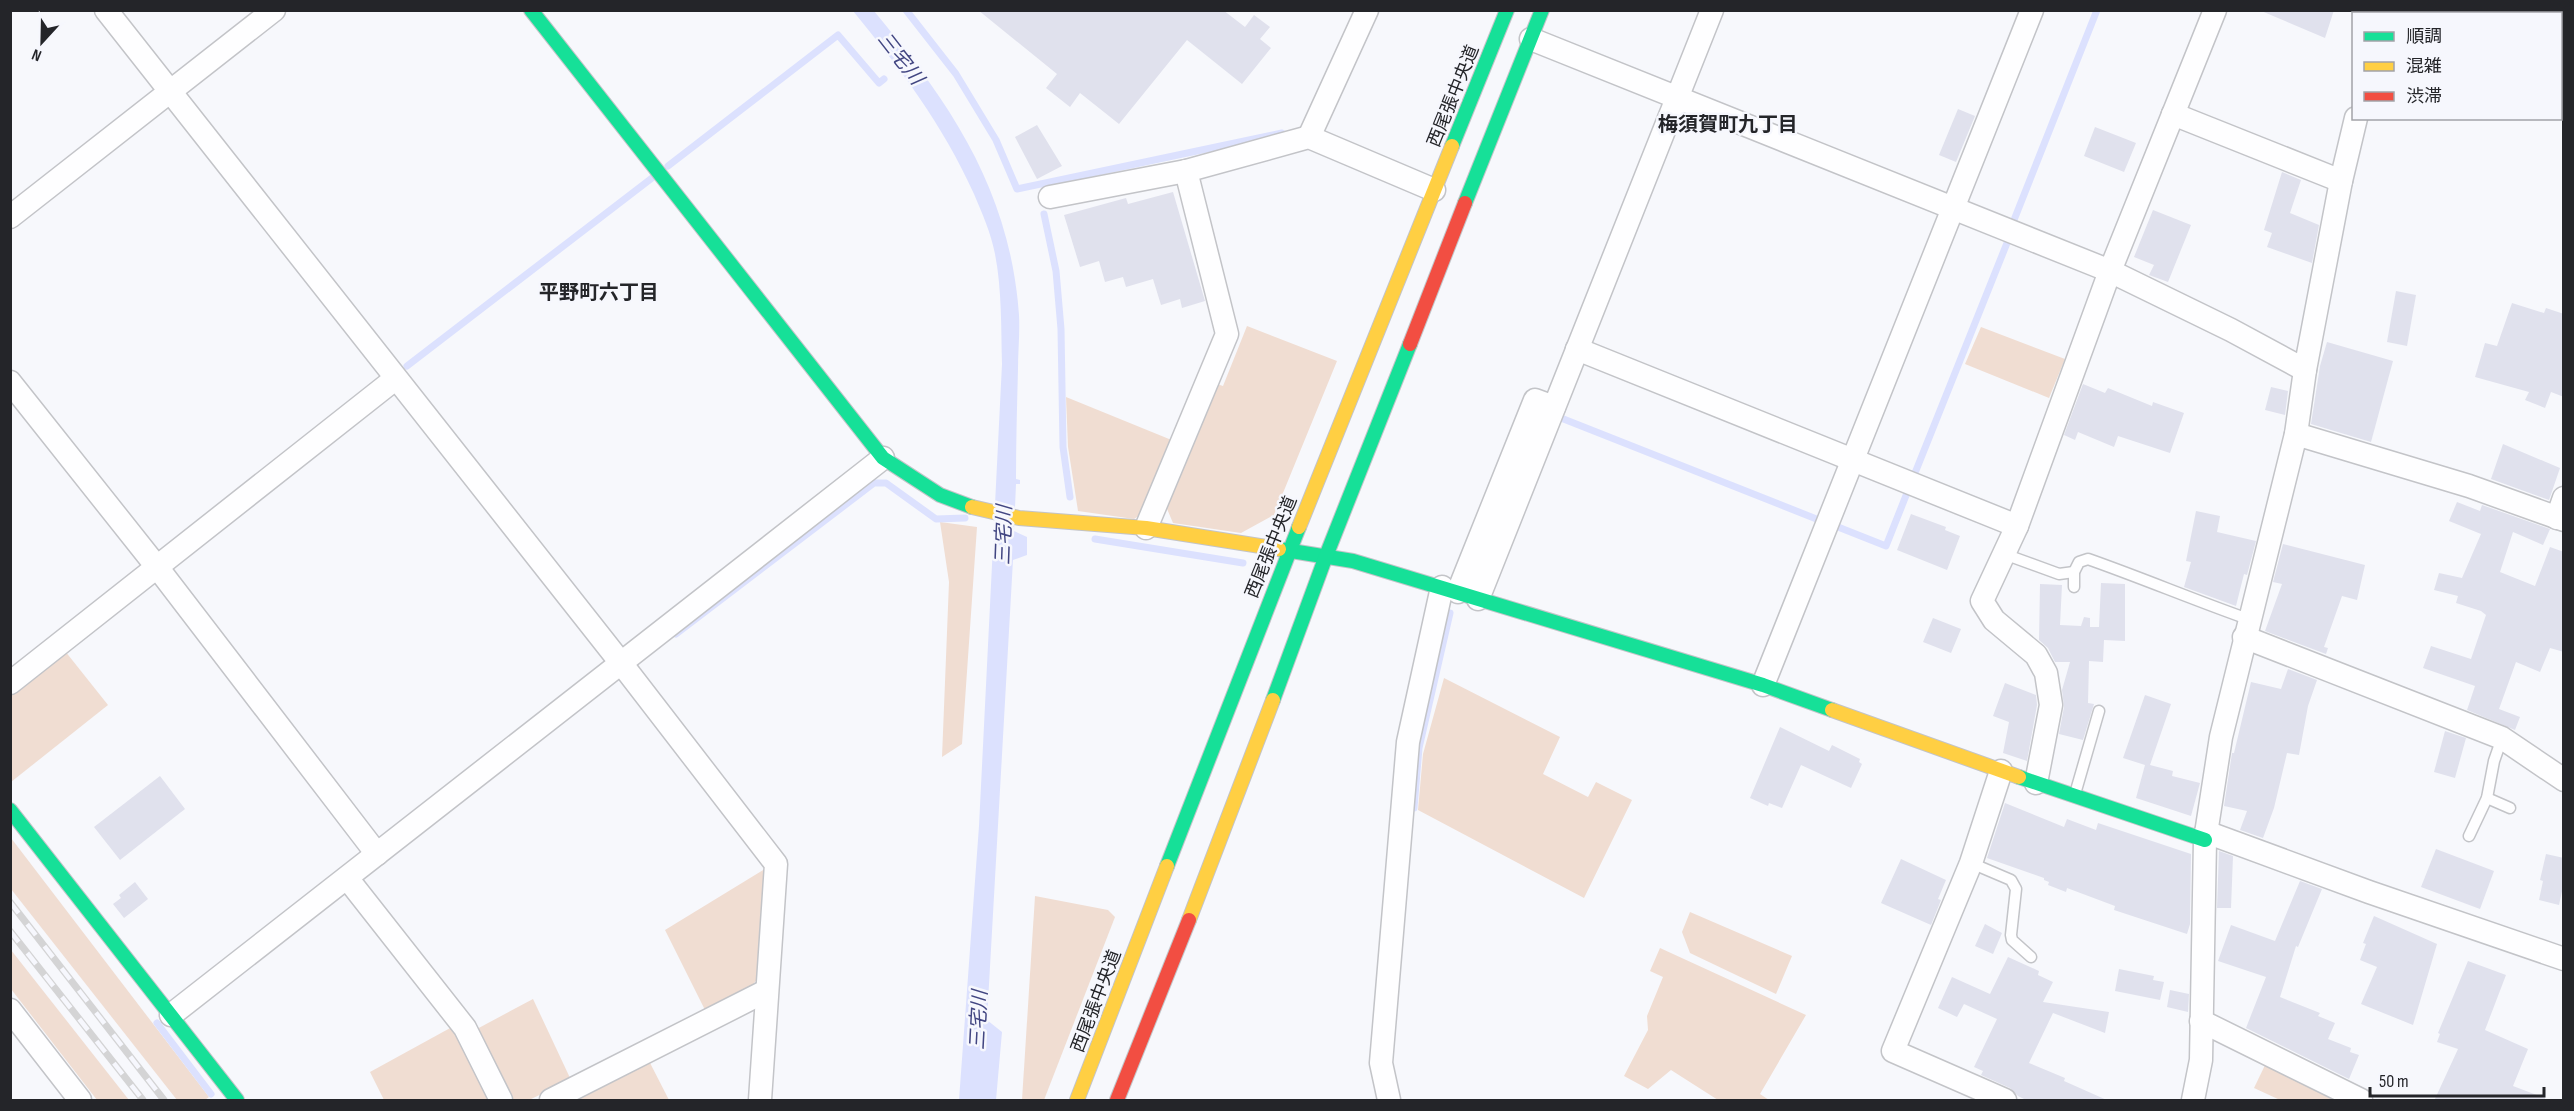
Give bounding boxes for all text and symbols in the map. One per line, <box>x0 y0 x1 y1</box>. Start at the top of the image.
north arrow <box>12 12 72 72</box>
legend <box>2352 12 2562 120</box>
text: 順調 <box>2406 26 2442 47</box>
water label: 三宅川 <box>872 28 929 91</box>
street label: 西尾張中央道 <box>1423 42 1483 150</box>
text: N <box>29 44 44 65</box>
text: 混雑 <box>2406 56 2442 77</box>
text: 渋滞 <box>2406 86 2442 107</box>
district label: 梅須賀町九丁目 <box>1658 113 1798 137</box>
district label: 平野町六丁目 <box>539 281 659 305</box>
street label: 西尾張中央道 <box>1241 493 1301 601</box>
water label: 三宅川 <box>991 503 1017 565</box>
street label: 西尾張中央道 <box>1067 947 1126 1055</box>
water label: 三宅川 <box>965 987 993 1051</box>
scale bar <box>2370 1060 2544 1098</box>
text: 50 m <box>2379 1071 2409 1092</box>

